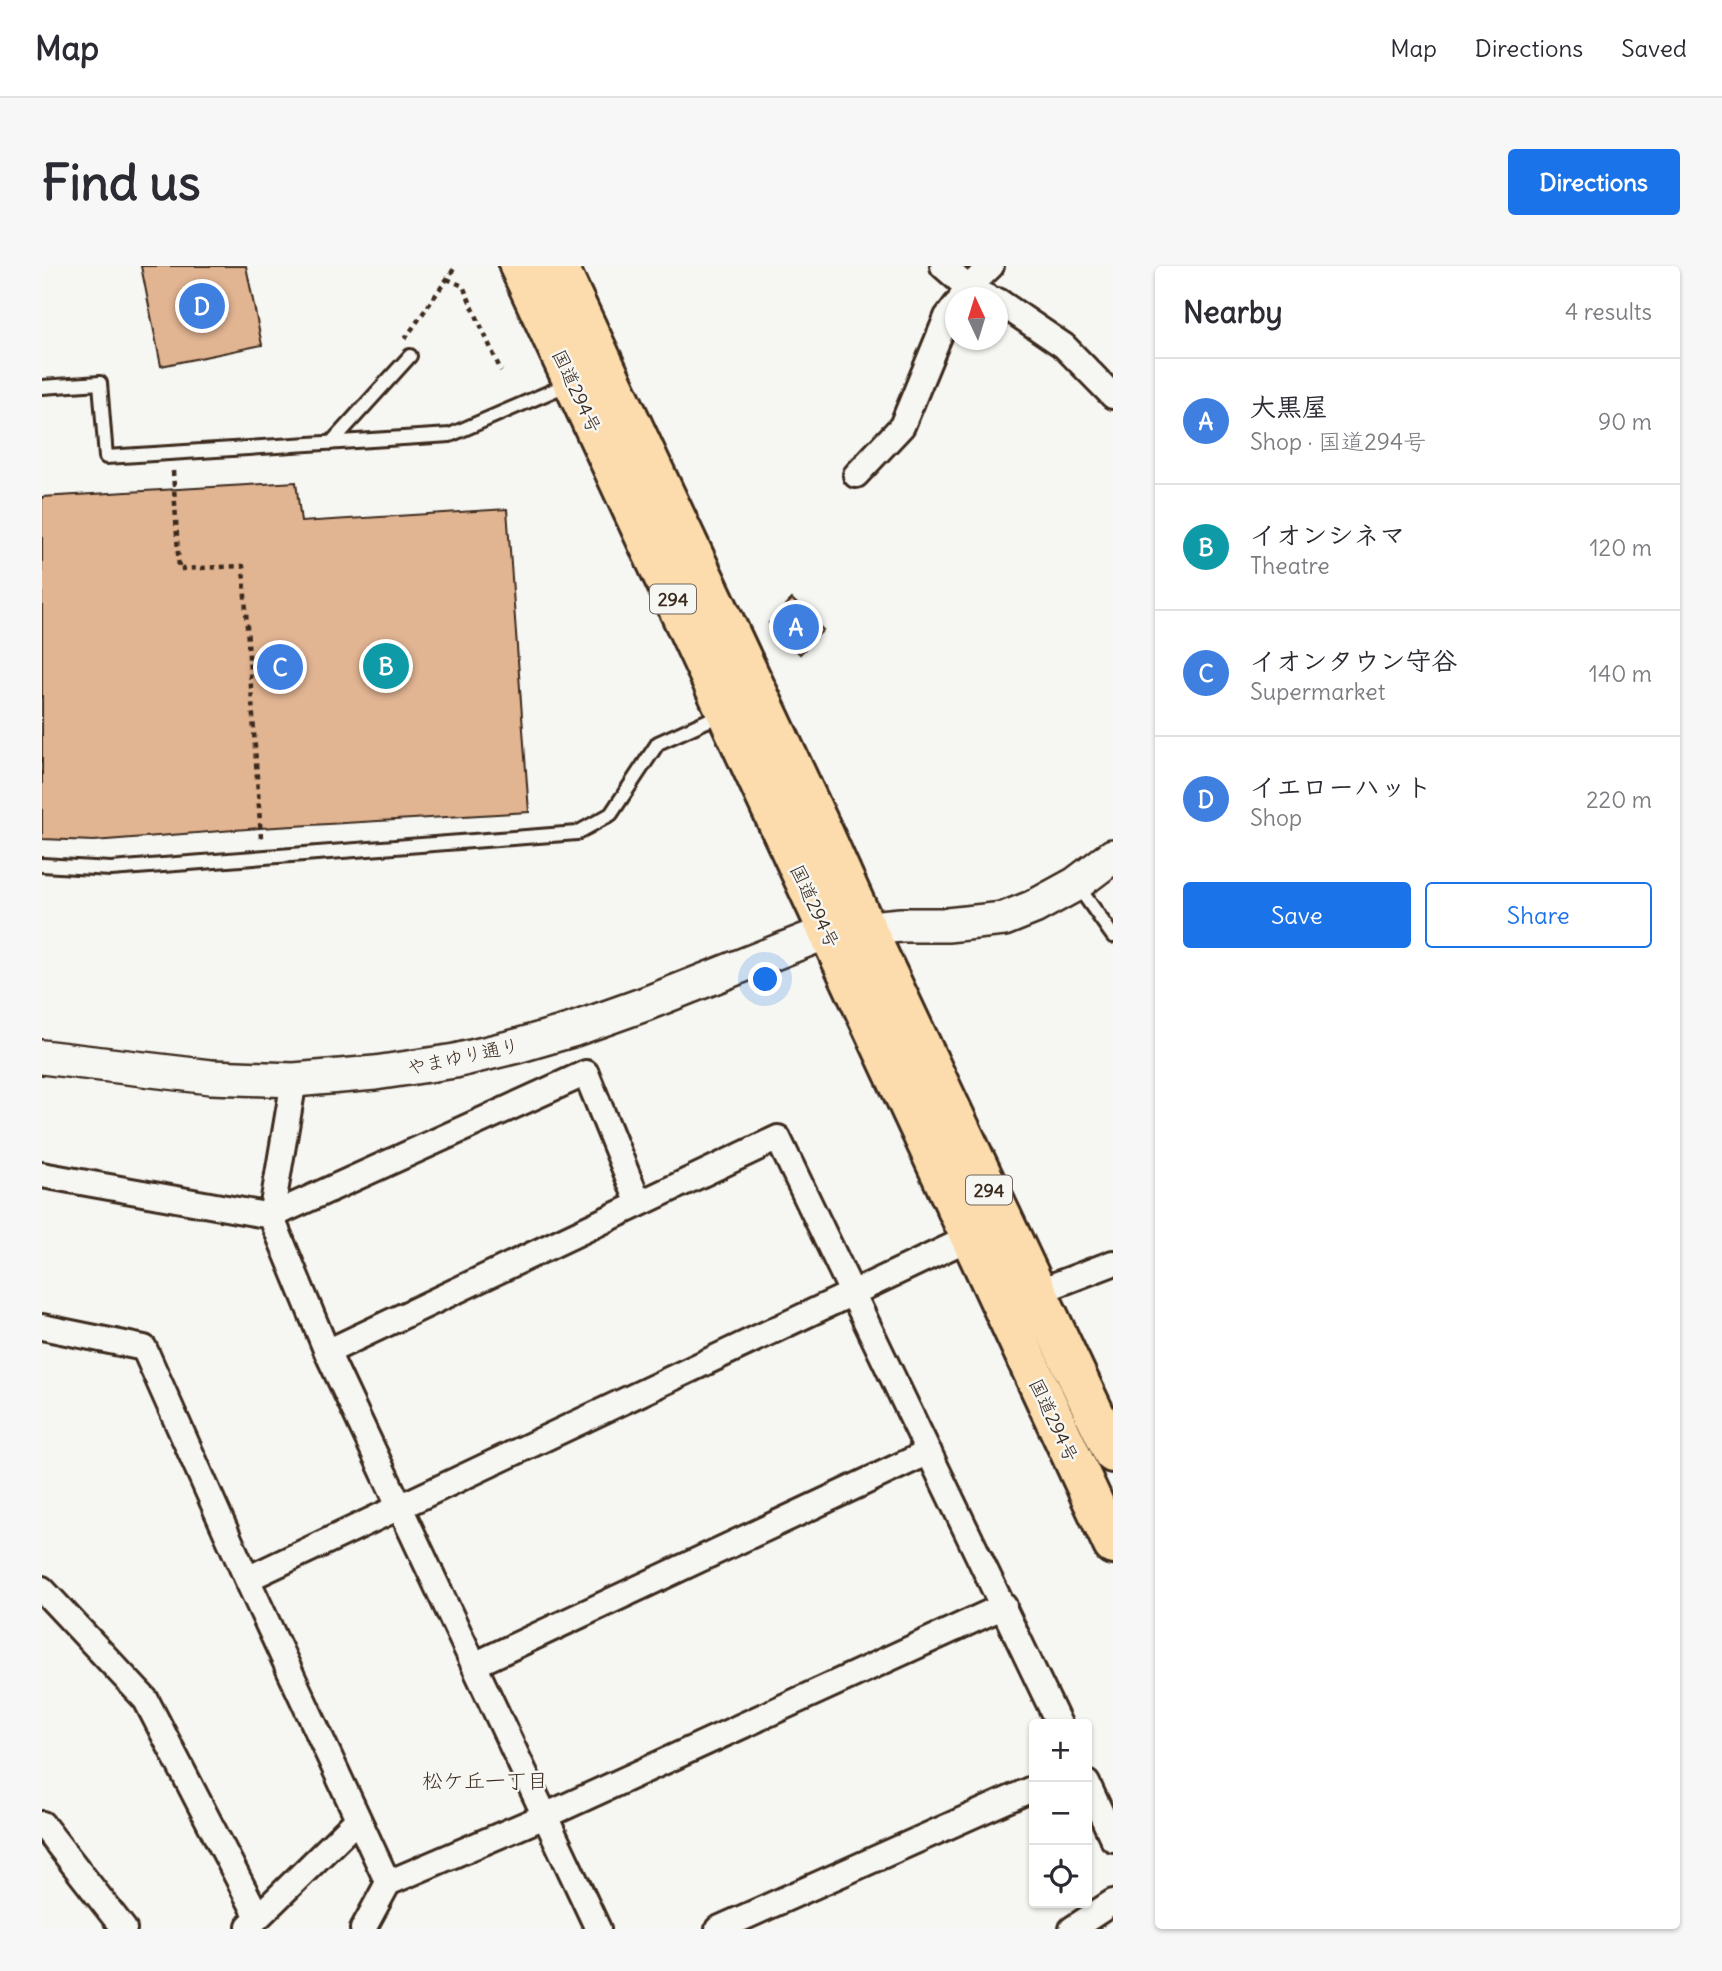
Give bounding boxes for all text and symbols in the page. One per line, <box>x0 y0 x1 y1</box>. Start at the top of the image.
text: Map <box>35 27 99 69</box>
text: Map <box>1390 33 1437 63</box>
text: Directions <box>1475 33 1583 63</box>
text: Saved <box>1621 33 1687 63</box>
button: Directions <box>1508 149 1680 215</box>
text: Find us <box>42 152 200 213</box>
pin: D <box>179 280 225 332</box>
north arrow <box>945 287 1008 350</box>
text: Nearby <box>1183 293 1283 331</box>
text: 4 results <box>1565 297 1652 326</box>
street label: 国道294号 <box>547 345 607 437</box>
text: 大黒屋 <box>1250 390 1328 423</box>
text: A <box>1199 407 1213 436</box>
text: 90 m <box>1598 407 1652 436</box>
text: Shop · 国道294号 <box>1250 427 1426 456</box>
text: イオンシネマ <box>1250 518 1405 551</box>
text: B <box>1198 533 1214 562</box>
text: 120 m <box>1589 533 1652 562</box>
text: Theatre <box>1250 551 1330 580</box>
road number: 294 <box>650 584 696 614</box>
pin: A <box>773 601 819 653</box>
pin: B <box>363 640 409 692</box>
pin: C <box>257 641 303 693</box>
text: イオンタウン守谷 <box>1250 644 1457 677</box>
text: C <box>1198 659 1214 688</box>
text: 140 m <box>1589 659 1652 688</box>
text: Supermarket <box>1250 677 1386 706</box>
text: イエローハット <box>1250 770 1432 803</box>
text: D <box>1198 785 1214 814</box>
text: 220 m <box>1586 785 1652 814</box>
text: Shop <box>1250 803 1302 832</box>
street label: 国道294号 <box>785 860 845 952</box>
button: Save <box>1183 882 1411 948</box>
button: Share <box>1425 882 1652 948</box>
your location <box>748 962 782 996</box>
street label: やまゆり通り <box>405 1032 521 1080</box>
road number: 294 <box>966 1175 1012 1205</box>
street label: 国道294号 <box>1024 1374 1084 1466</box>
map controls <box>1029 1719 1092 1908</box>
button: + <box>1029 1719 1092 1782</box>
district label: 松ケ丘一丁目 <box>422 1767 548 1794</box>
button: − <box>1029 1782 1092 1845</box>
button: locate <box>1029 1845 1092 1908</box>

